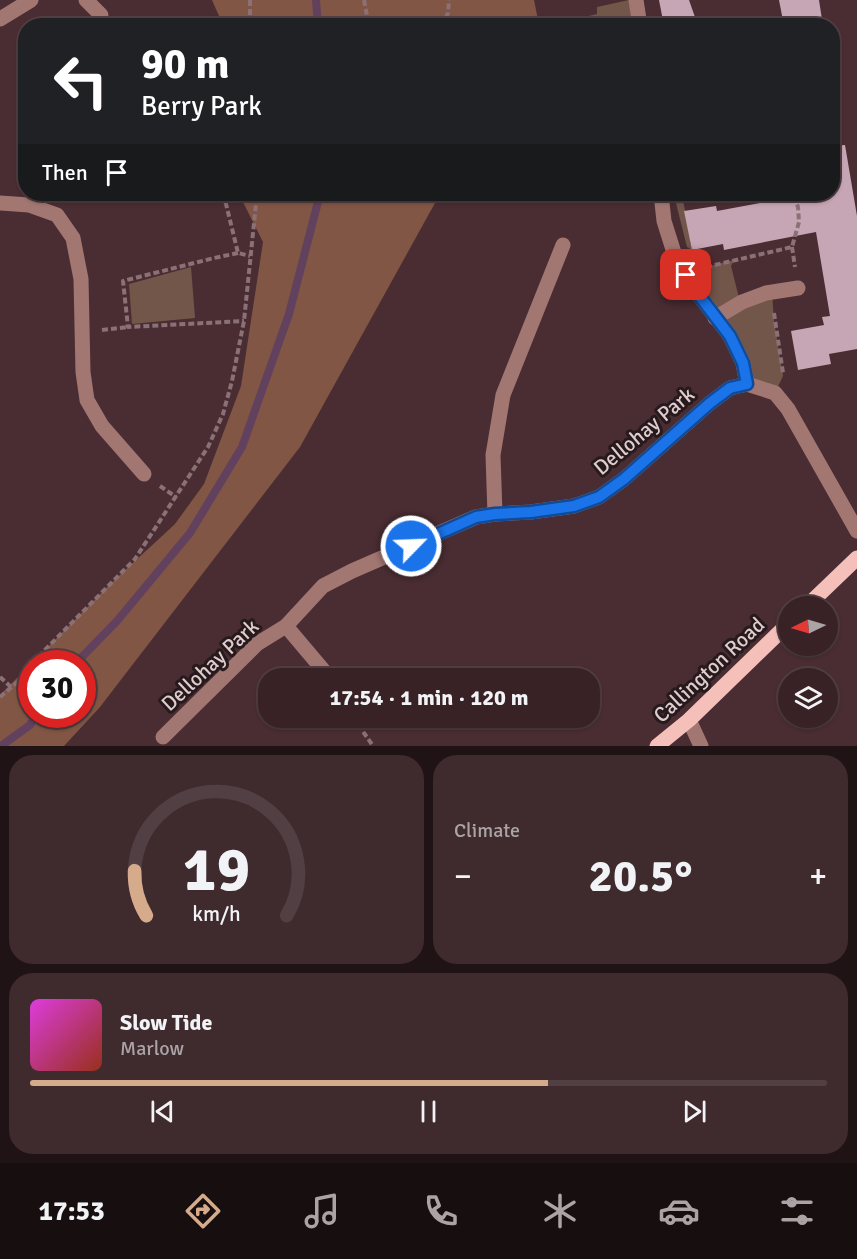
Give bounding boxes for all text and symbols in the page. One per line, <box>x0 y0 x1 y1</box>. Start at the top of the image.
text: 90 m <box>141 39 230 90</box>
icon: left <box>42 42 120 120</box>
text: Berry Park <box>141 90 262 123</box>
icon: arrive <box>100 156 133 189</box>
text: Then <box>42 159 88 186</box>
pin <box>660 249 711 300</box>
icon: arrive <box>669 258 702 291</box>
street label: Dellohay Park <box>588 381 700 481</box>
position arrow <box>379 514 443 578</box>
north arrow <box>778 596 838 656</box>
map controls <box>778 596 838 728</box>
street label: Callington Road <box>648 612 770 728</box>
street label: Dellohay Park <box>156 613 264 717</box>
speed limit sign: 30 <box>18 650 96 728</box>
button: layers <box>778 668 838 728</box>
text: 17:54 · 1 min · 120 m <box>329 684 529 711</box>
text: Climate <box>454 818 520 843</box>
text: 19 <box>183 831 250 908</box>
text: 20.5° <box>589 849 692 904</box>
text: − <box>454 856 472 897</box>
text: + <box>809 856 827 897</box>
text: km/h <box>192 902 241 928</box>
text: Slow Tide <box>120 1009 212 1036</box>
text: Marlow <box>120 1036 184 1061</box>
icon: previous <box>146 1095 179 1128</box>
icon: pause <box>412 1095 445 1128</box>
icon: next <box>678 1095 711 1128</box>
icon: directions <box>182 1190 224 1232</box>
icon: music <box>301 1190 343 1232</box>
icon: phone <box>420 1190 462 1232</box>
icon: climate <box>539 1190 581 1232</box>
icon: car <box>658 1190 700 1232</box>
icon: filters <box>776 1190 818 1232</box>
text: 17:53 <box>38 1195 105 1228</box>

